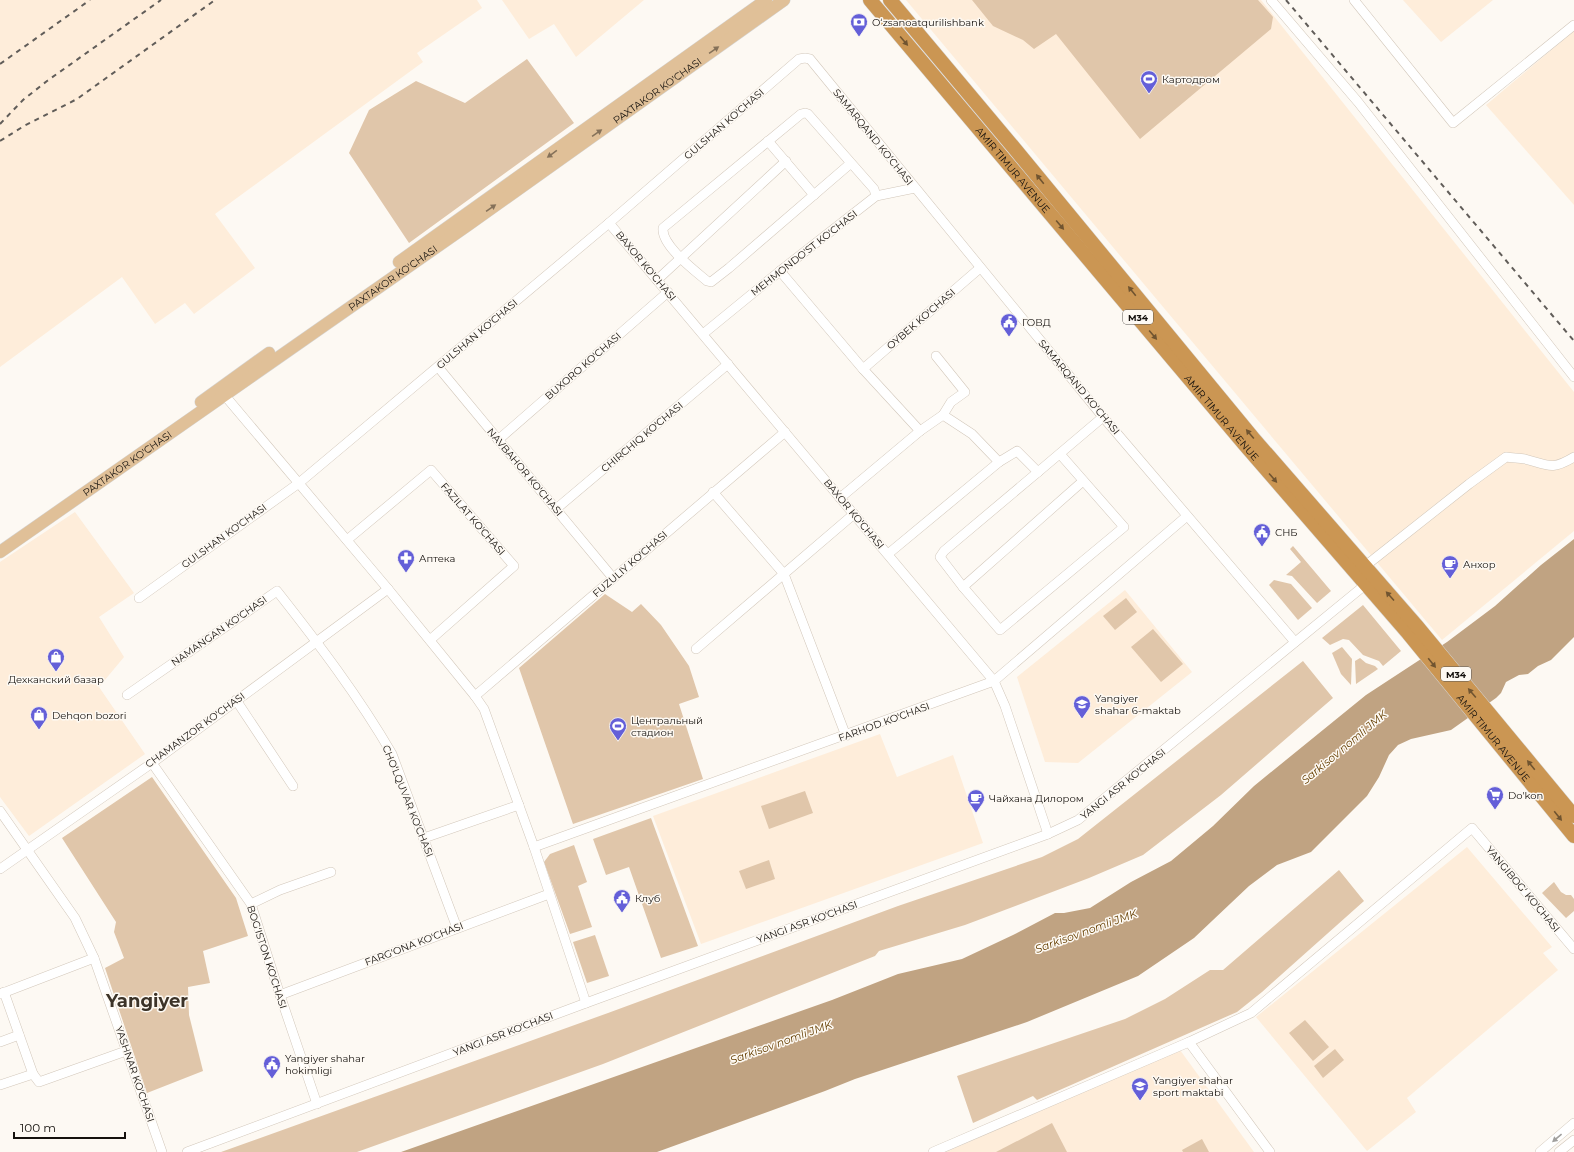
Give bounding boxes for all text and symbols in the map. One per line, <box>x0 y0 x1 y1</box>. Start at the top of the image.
bank icon: Oʻzsanoatqurilishbank <box>849 12 869 37</box>
place label: Oʻzsanoatqurilishbank <box>872 16 984 29</box>
one-way arrow <box>900 35 909 46</box>
one-way arrow <box>709 46 719 54</box>
street label: PAXTAKOR KO'CHASI <box>610 54 704 126</box>
sports icon: Картодром <box>1139 69 1159 94</box>
place label: Картодром <box>1162 73 1220 86</box>
street label: GULSHAN KO'CHASI <box>681 86 767 162</box>
street label: SAMARQAND KO‘CHASI <box>830 86 916 188</box>
street label: AMIR TIMUR AVENUE <box>973 124 1053 216</box>
one-way arrow <box>592 129 602 137</box>
one-way arrow <box>547 149 557 157</box>
one-way arrow <box>1036 174 1045 185</box>
one-way arrow <box>485 204 496 212</box>
street label: MEHMONDO'ST KO'CHASI <box>748 207 860 299</box>
one-way arrow <box>1056 220 1065 231</box>
street label: BAXOR KO'CHASI <box>613 228 679 304</box>
street label: PAXTAKOR KO'CHASI <box>346 242 440 313</box>
one-way arrow <box>1127 285 1136 296</box>
street label: OYBEK KO'CHASI <box>884 286 958 352</box>
street label: GULSHAN KO'CHASI <box>434 296 520 372</box>
road number: M34 <box>1123 310 1153 324</box>
public building icon: ГОВД <box>999 312 1019 337</box>
place label: ГОВД <box>1022 316 1051 329</box>
street label: BUXORO KO'CHASI <box>542 329 624 403</box>
one-way arrow <box>1149 330 1158 341</box>
street label: SAMARQAND KO‘CHASI <box>1035 337 1123 437</box>
street label: AMIR TIMUR AVENUE <box>1182 372 1262 463</box>
street label: CHIRCHIQ KO'CHASI <box>598 399 686 475</box>
street label: NAVBAHOR KO'CHASI <box>484 425 566 519</box>
street label: PAXTAKOR KO'CHASI <box>80 428 174 499</box>
one-way arrow <box>1245 429 1254 440</box>
one-way arrow <box>1268 473 1277 482</box>
street label: BAXOR KO'CHASI <box>821 476 887 552</box>
street label: FAZILAT KO'CHASI <box>438 480 508 558</box>
street label: GULSHAN KO'CHASI <box>179 501 269 571</box>
public building icon: СНБ <box>1252 522 1272 547</box>
place label: СНБ <box>1275 526 1298 539</box>
street label: FUZULIY KO'CHASI <box>590 528 670 600</box>
pharmacy icon: Аптека <box>396 548 416 573</box>
place label: Аптека <box>419 552 455 565</box>
cafe icon: Анхор <box>1440 554 1460 579</box>
place label: Анхор <box>1463 558 1496 571</box>
one-way arrow <box>1385 591 1395 601</box>
street label: NAMANGAN KO'CHASI <box>169 593 269 669</box>
shop icon: Дехканский базар <box>46 647 66 672</box>
one-way arrow <box>1428 658 1437 668</box>
road number: M34 <box>1441 667 1471 681</box>
place label: Дехканский базар <box>8 673 104 686</box>
one-way arrow <box>1468 688 1477 699</box>
street label: CHAMANZOR KO'CHASI <box>143 689 247 771</box>
street label: AMIR TIMUR AVENUE <box>1454 691 1533 784</box>
place label: Yangiyer shahar 6-maktab <box>1095 692 1181 717</box>
school or university icon: Yangiyer shahar 6-maktab <box>1072 694 1092 719</box>
street label: FARHOD KO'CHASI <box>837 699 931 745</box>
shop icon: Dehqon bozori <box>29 705 49 730</box>
water label: Sarkisov nomli JMK <box>1298 706 1391 787</box>
place label: Dehqon bozori <box>52 709 126 722</box>
place label: Центральный стадион <box>631 714 703 739</box>
sports icon: Центральный стадион <box>608 716 628 741</box>
street label: CHO‘LQUVAR KO'CHASI <box>380 743 436 859</box>
street label: YANGI ASR KO'CHASI <box>1078 746 1168 822</box>
one-way arrow <box>1527 759 1536 770</box>
supermarket icon: Do'kon <box>1485 785 1505 810</box>
cafe icon: Чайхана Дилором <box>966 788 986 813</box>
place label: Do'kon <box>1508 789 1543 802</box>
place label: Чайхана Дилором <box>989 792 1084 805</box>
one-way arrow <box>1553 810 1562 821</box>
street label: YANGIBOG‘ KO'CHASI <box>1483 843 1563 935</box>
public building icon: Клуб <box>612 888 632 913</box>
place label: Клуб <box>635 892 661 905</box>
street label: YANGI ASR KO'CHASI <box>755 898 859 946</box>
street label: BOG‘ISTON KO'CHASI <box>244 904 290 1010</box>
water label: Sarkisov nomli JMK <box>1033 906 1140 956</box>
street label: FARG'ONA KO'CHASI <box>363 919 465 969</box>
district label: Yangiyer <box>105 990 188 1012</box>
street label: YANGI ASR KO'CHASI <box>451 1009 555 1059</box>
water label: Sarkisov nomli JMK <box>728 1017 835 1067</box>
street label: YASHNAR KO'CHASI <box>112 1024 158 1124</box>
place label: Yangiyer shahar hokimligi <box>285 1052 365 1077</box>
public building icon: Yangiyer shahar hokimligi <box>262 1054 282 1079</box>
place label: Yangiyer shahar sport maktabi <box>1153 1074 1233 1099</box>
school or university icon: Yangiyer shahar sport maktabi <box>1130 1076 1150 1101</box>
scale bar <box>14 1114 125 1140</box>
text: 100 m <box>20 1120 56 1135</box>
one-way arrow <box>1552 1133 1562 1142</box>

